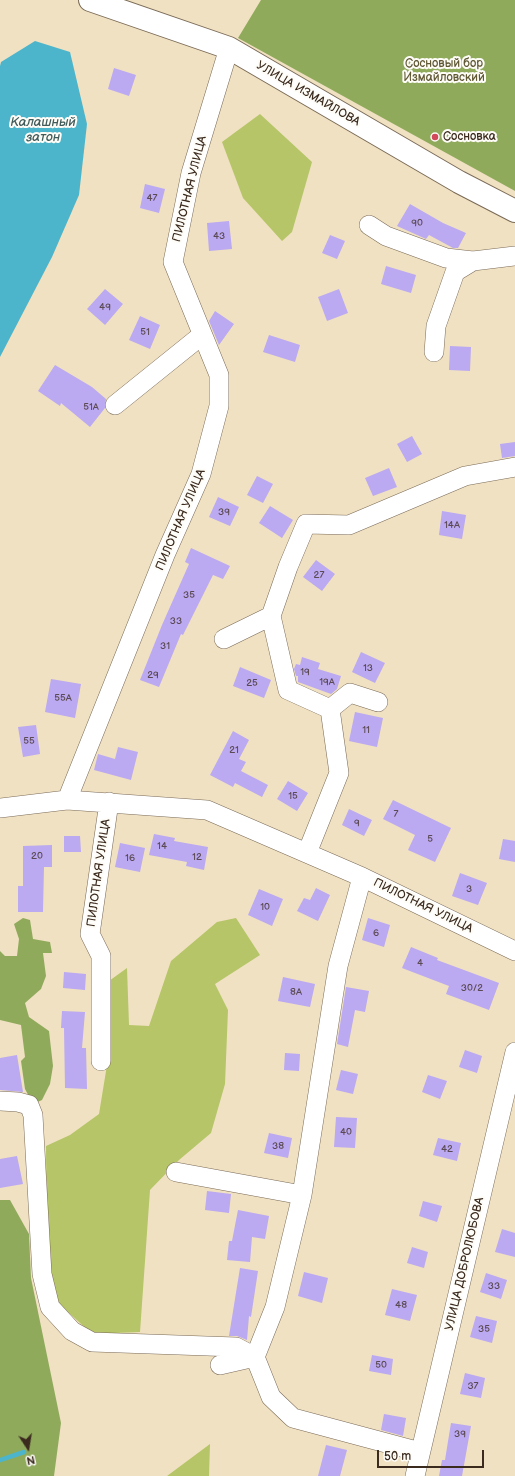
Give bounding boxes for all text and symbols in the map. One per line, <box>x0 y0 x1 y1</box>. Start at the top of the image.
park label: Сосновый бор Измайловский <box>403 57 485 85</box>
street label: УЛИЦА ИЗМАЙЛОВА <box>254 58 362 130</box>
water label: Калашный затон <box>10 115 76 146</box>
place label: Сосновка <box>443 130 496 144</box>
marker: Сосновка <box>430 132 440 142</box>
street label: ПИЛОТНАЯ УЛИЦА <box>170 134 210 244</box>
house number: 47 <box>146 192 158 204</box>
house number: 90 <box>411 217 423 229</box>
house number: 43 <box>213 230 225 242</box>
house number: 49 <box>99 301 111 313</box>
house number: 51 <box>140 326 150 338</box>
house number: 51А <box>83 401 99 413</box>
street label: ПИЛОТНАЯ УЛИЦА <box>153 467 209 573</box>
house number: 39 <box>218 506 230 518</box>
house number: 14А <box>444 519 460 531</box>
house number: 27 <box>314 569 324 581</box>
house number: 35 <box>183 589 195 601</box>
house number: 33 <box>170 615 182 627</box>
house number: 31 <box>160 640 170 652</box>
house number: 13 <box>363 662 373 674</box>
house number: 19 <box>300 666 310 678</box>
house number: 29 <box>147 669 159 681</box>
house number: 19А <box>319 676 335 688</box>
house number: 25 <box>246 677 258 689</box>
house number: 55А <box>54 692 72 704</box>
house number: 11 <box>362 724 370 736</box>
house number: 55 <box>23 735 35 747</box>
house number: 21 <box>229 744 239 756</box>
house number: 15 <box>288 790 298 802</box>
house number: 7 <box>394 808 398 820</box>
house number: 9 <box>354 817 360 829</box>
street label: ПИЛОТНАЯ УЛИЦА <box>84 818 114 928</box>
house number: 5 <box>427 833 433 845</box>
house number: 14 <box>157 840 167 852</box>
house number: 20 <box>31 850 43 862</box>
house number: 12 <box>192 851 202 863</box>
house number: 16 <box>125 852 135 864</box>
street label: ПИЛОТНАЯ УЛИЦА <box>371 876 475 936</box>
house number: 3 <box>466 883 472 895</box>
house number: 10 <box>260 901 270 913</box>
house number: 6 <box>373 927 379 939</box>
house number: 4 <box>417 957 423 969</box>
house number: 30/2 <box>461 982 483 994</box>
house number: 8А <box>290 986 302 998</box>
house number: 40 <box>340 1126 352 1138</box>
house number: 38 <box>272 1140 284 1152</box>
house number: 42 <box>441 1143 453 1155</box>
street label: УЛИЦА ДОБРОЛЮБОВА <box>443 1196 487 1332</box>
house number: 33 <box>488 1280 500 1292</box>
house number: 48 <box>395 1299 407 1311</box>
house number: 35 <box>478 1323 490 1335</box>
house number: 50 <box>375 1359 387 1371</box>
house number: 37 <box>467 1380 479 1392</box>
north arrow <box>8 1428 48 1468</box>
house number: 39 <box>454 1428 466 1440</box>
scale bar <box>379 1442 486 1468</box>
text: 50 m <box>384 1449 411 1464</box>
text: N <box>25 1453 36 1467</box>

